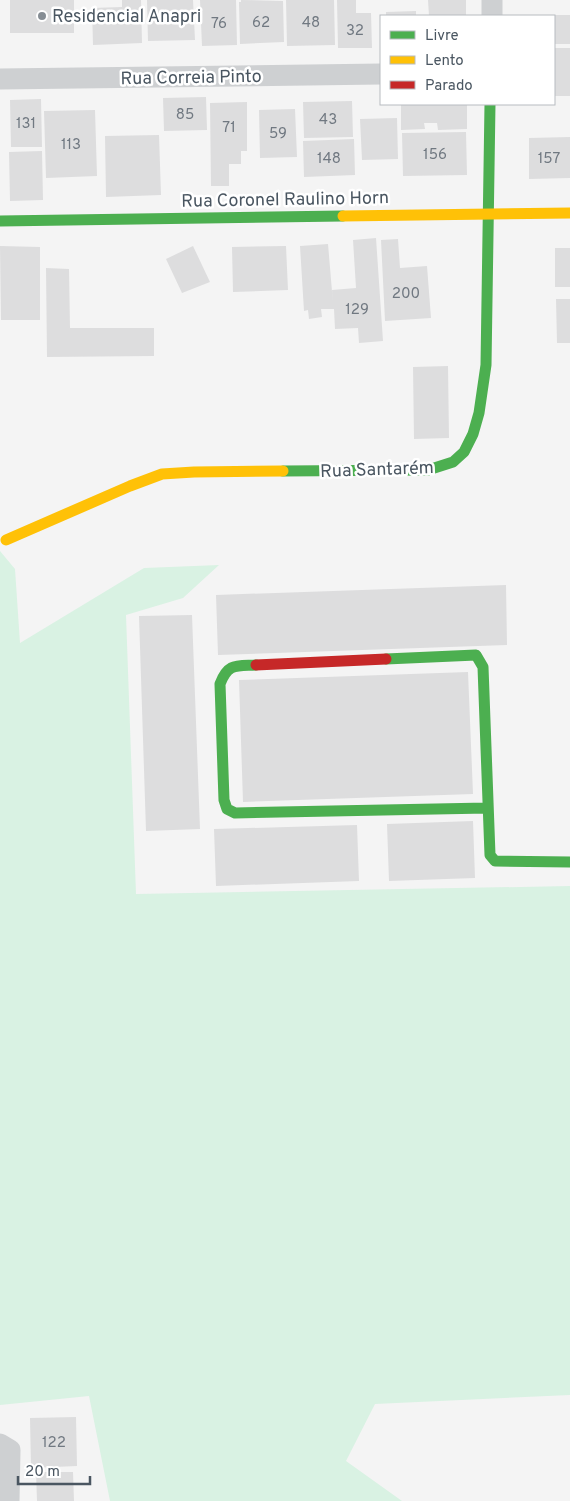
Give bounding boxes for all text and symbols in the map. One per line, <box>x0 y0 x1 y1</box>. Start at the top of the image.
place label: Residencial Anapri <box>52 6 201 29</box>
marker: Residencial Anapri <box>36 10 48 22</box>
house number: 62 <box>252 14 270 33</box>
house number: 48 <box>302 14 320 33</box>
house number: 76 <box>211 15 227 34</box>
legend <box>380 15 555 105</box>
house number: 32 <box>346 22 364 41</box>
text: Livre <box>425 27 459 46</box>
text: Lento <box>425 52 464 71</box>
street label: Rua Correia Pinto <box>120 66 262 91</box>
text: Parado <box>425 77 473 96</box>
house number: 85 <box>176 106 194 125</box>
house number: 43 <box>319 111 337 130</box>
house number: 131 <box>16 115 36 134</box>
house number: 71 <box>222 119 236 138</box>
house number: 59 <box>269 125 287 144</box>
house number: 113 <box>61 136 81 155</box>
house number: 156 <box>423 146 447 165</box>
house number: 148 <box>317 150 341 169</box>
house number: 157 <box>538 150 560 169</box>
street label: Rua Coronel Raulino Horn <box>181 187 389 214</box>
house number: 200 <box>392 285 420 304</box>
house number: 129 <box>345 301 369 320</box>
street label: Rua Santarém <box>320 457 434 484</box>
house number: 122 <box>42 1434 66 1453</box>
scale bar <box>18 1454 90 1486</box>
text: 20 m <box>25 1463 60 1482</box>

